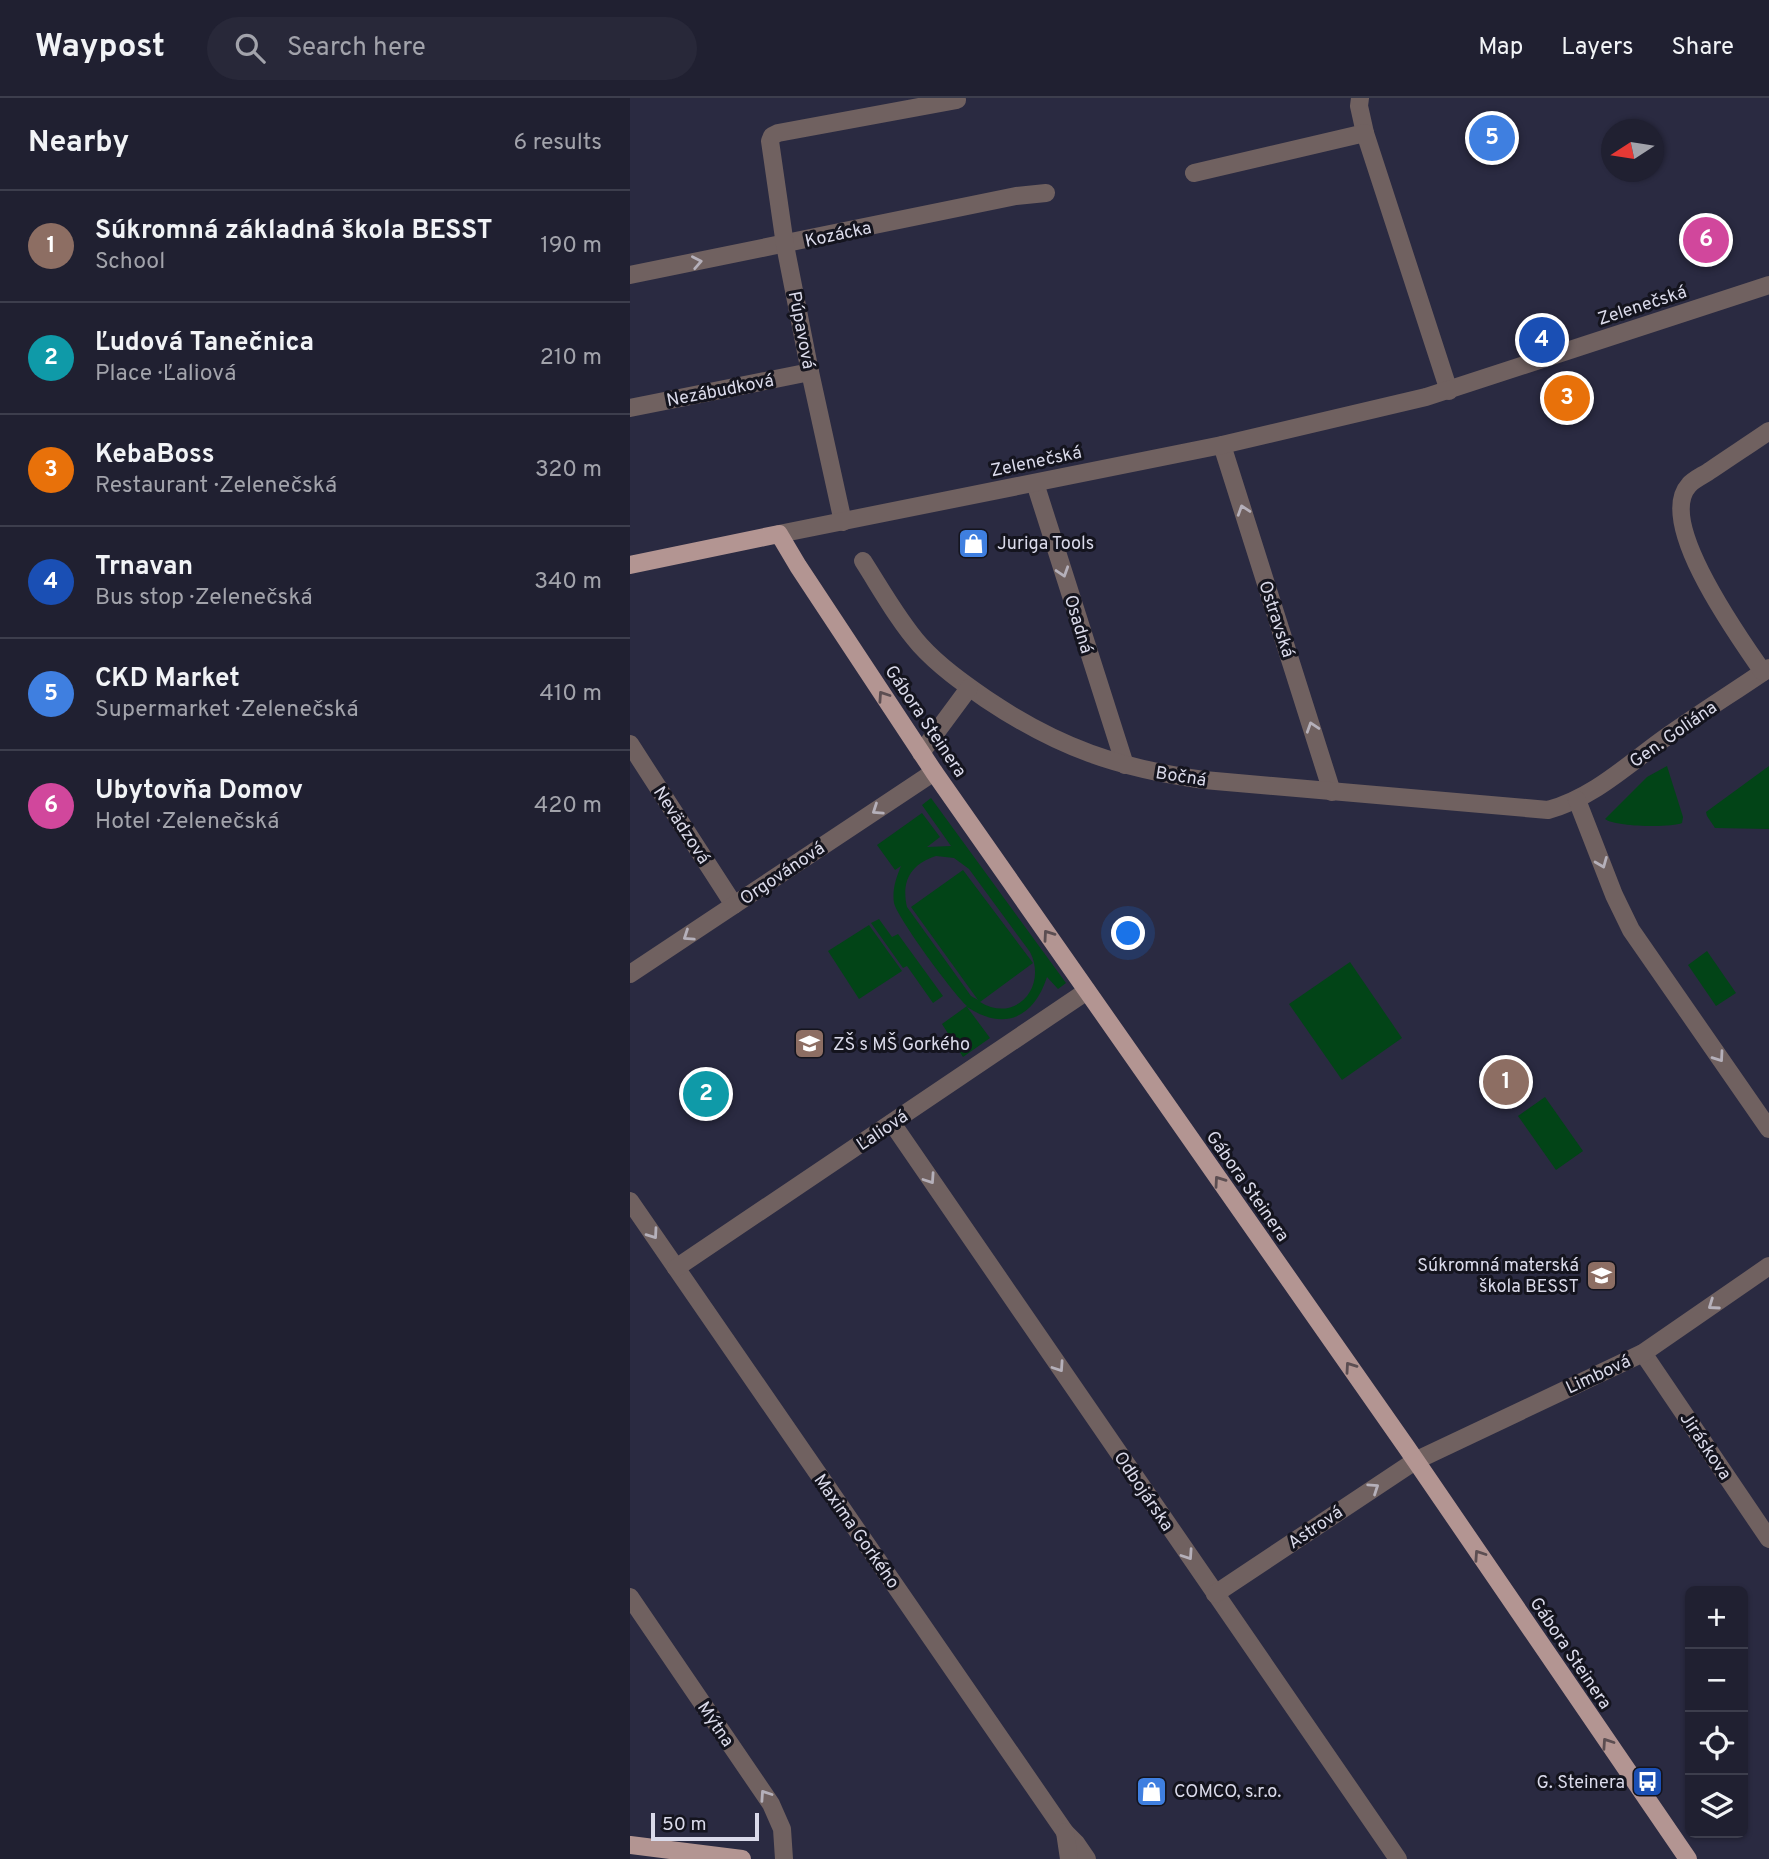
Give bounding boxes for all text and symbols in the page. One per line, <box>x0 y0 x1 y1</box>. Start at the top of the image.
search box <box>207 17 697 80</box>
text: Waypost <box>35 27 165 69</box>
icon: search <box>231 29 269 67</box>
text: Search here <box>287 32 426 65</box>
text: Map <box>1478 33 1523 63</box>
text: Layers <box>1561 33 1633 63</box>
text: Share <box>1671 33 1734 63</box>
pin: 5 <box>1469 112 1515 164</box>
north arrow <box>1601 119 1664 182</box>
text: Nearby <box>28 125 129 162</box>
text: 6 results <box>514 129 602 158</box>
pin: 6 <box>1683 214 1729 266</box>
text: Súkromná základná škola BESST <box>95 215 492 248</box>
street label: Kozácka <box>803 217 874 254</box>
text: 1 <box>46 232 56 261</box>
text: 190 m <box>540 232 602 261</box>
text: School <box>95 248 165 277</box>
one-way arrow <box>691 255 703 270</box>
street label: Zelenečská <box>1595 281 1690 332</box>
street label: Púpavová <box>782 289 819 371</box>
pin: 4 <box>1519 314 1565 366</box>
text: Ľudová Tanečnica <box>95 327 314 360</box>
text: 2 <box>44 344 58 373</box>
text: 210 m <box>540 344 602 373</box>
text: Place · Ľaliová <box>95 360 236 389</box>
street label: Nezábudková <box>665 370 776 413</box>
pin: 3 <box>1544 372 1590 424</box>
text: KebaBoss <box>95 439 215 472</box>
street label: Zelenečská <box>989 442 1084 483</box>
text: 3 <box>44 456 58 485</box>
text: 320 m <box>535 456 602 485</box>
text: Restaurant · Zelenečská <box>95 472 337 501</box>
one-way arrow <box>1236 505 1251 517</box>
shop icon: Juriga Tools <box>957 526 991 560</box>
place label: Juriga Tools <box>997 533 1094 556</box>
text: Trnavan <box>95 551 193 584</box>
one-way arrow <box>1054 565 1069 577</box>
text: 4 <box>44 568 58 597</box>
text: 340 m <box>534 568 602 597</box>
street label: Ostravská <box>1252 578 1299 661</box>
text: Bus stop · Zelenečská <box>95 584 313 613</box>
street label: Osadná <box>1058 592 1097 657</box>
street label: Gábora Steinera <box>879 661 971 782</box>
text: CKD Market <box>95 663 240 696</box>
text: 5 <box>44 680 58 709</box>
text: 410 m <box>539 680 602 709</box>
one-way arrow <box>879 691 892 704</box>
text: Supermarket · Zelenečská <box>95 696 359 725</box>
street label: Gen. Goliána <box>1626 697 1722 774</box>
one-way arrow <box>1305 721 1320 733</box>
street label: Bočná <box>1154 762 1208 793</box>
text: Ubytovňa Domov <box>95 775 303 808</box>
street label: Nevädzová <box>647 783 714 869</box>
text: 6 <box>44 792 58 821</box>
text: 420 m <box>534 792 602 821</box>
one-way arrow <box>872 802 885 815</box>
text: Hotel · Zelenečská <box>95 808 279 837</box>
street label: Orgovánová <box>736 837 830 911</box>
one-way arrow <box>1593 857 1607 869</box>
your location <box>1111 916 1145 950</box>
one-way arrow <box>683 928 696 940</box>
one-way arrow <box>1044 930 1056 943</box>
school or university icon: ZŠ s MŠ Gorkého <box>793 1027 827 1061</box>
place label: ZŠ s MŠ Gorkého <box>833 1032 970 1057</box>
one-way arrow <box>1711 1049 1723 1062</box>
pin: 1 <box>1483 1056 1529 1108</box>
pin: 2 <box>683 1068 729 1120</box>
street label: Ľaliová <box>853 1106 913 1157</box>
street label: Gábora Steinera <box>1200 1127 1294 1247</box>
one-way arrow <box>922 1171 934 1184</box>
one-way arrow <box>1215 1176 1227 1189</box>
one-way arrow <box>645 1226 657 1239</box>
place label: Súkromná materská škola BESST <box>1417 1255 1579 1299</box>
school or university icon: Súkromná materská škola BESST <box>1585 1258 1619 1292</box>
one-way arrow <box>1708 1297 1721 1309</box>
street label: Limbová <box>1563 1350 1635 1400</box>
one-way arrow <box>1051 1359 1063 1372</box>
one-way arrow <box>1346 1362 1358 1375</box>
street label: Jiráskova <box>1674 1409 1736 1485</box>
street label: Odbojárska <box>1108 1448 1178 1536</box>
street label: Maxima Gorkého <box>808 1470 904 1594</box>
one-way arrow <box>1366 1484 1379 1497</box>
street label: Astrová <box>1284 1501 1348 1555</box>
one-way arrow <box>1180 1547 1193 1560</box>
one-way arrow <box>1474 1549 1487 1562</box>
map controls <box>1685 1586 1748 1838</box>
button: + <box>1685 1586 1748 1649</box>
street label: Gábora Steinera <box>1524 1593 1616 1714</box>
button: − <box>1685 1649 1748 1712</box>
street label: Mýtna <box>691 1698 738 1752</box>
button: locate <box>1685 1712 1748 1775</box>
one-way arrow <box>1602 1737 1615 1750</box>
bus stop icon: G. Steinera <box>1631 1765 1665 1799</box>
place label: G. Steinera <box>1536 1772 1625 1795</box>
shop icon: COMCO, s.r.o. <box>1134 1774 1168 1808</box>
button: layers <box>1685 1775 1748 1838</box>
place label: COMCO, s.r.o. <box>1174 1781 1281 1804</box>
one-way arrow <box>760 1790 773 1803</box>
scale bar <box>651 1810 760 1842</box>
text: 50 m <box>662 1813 707 1837</box>

